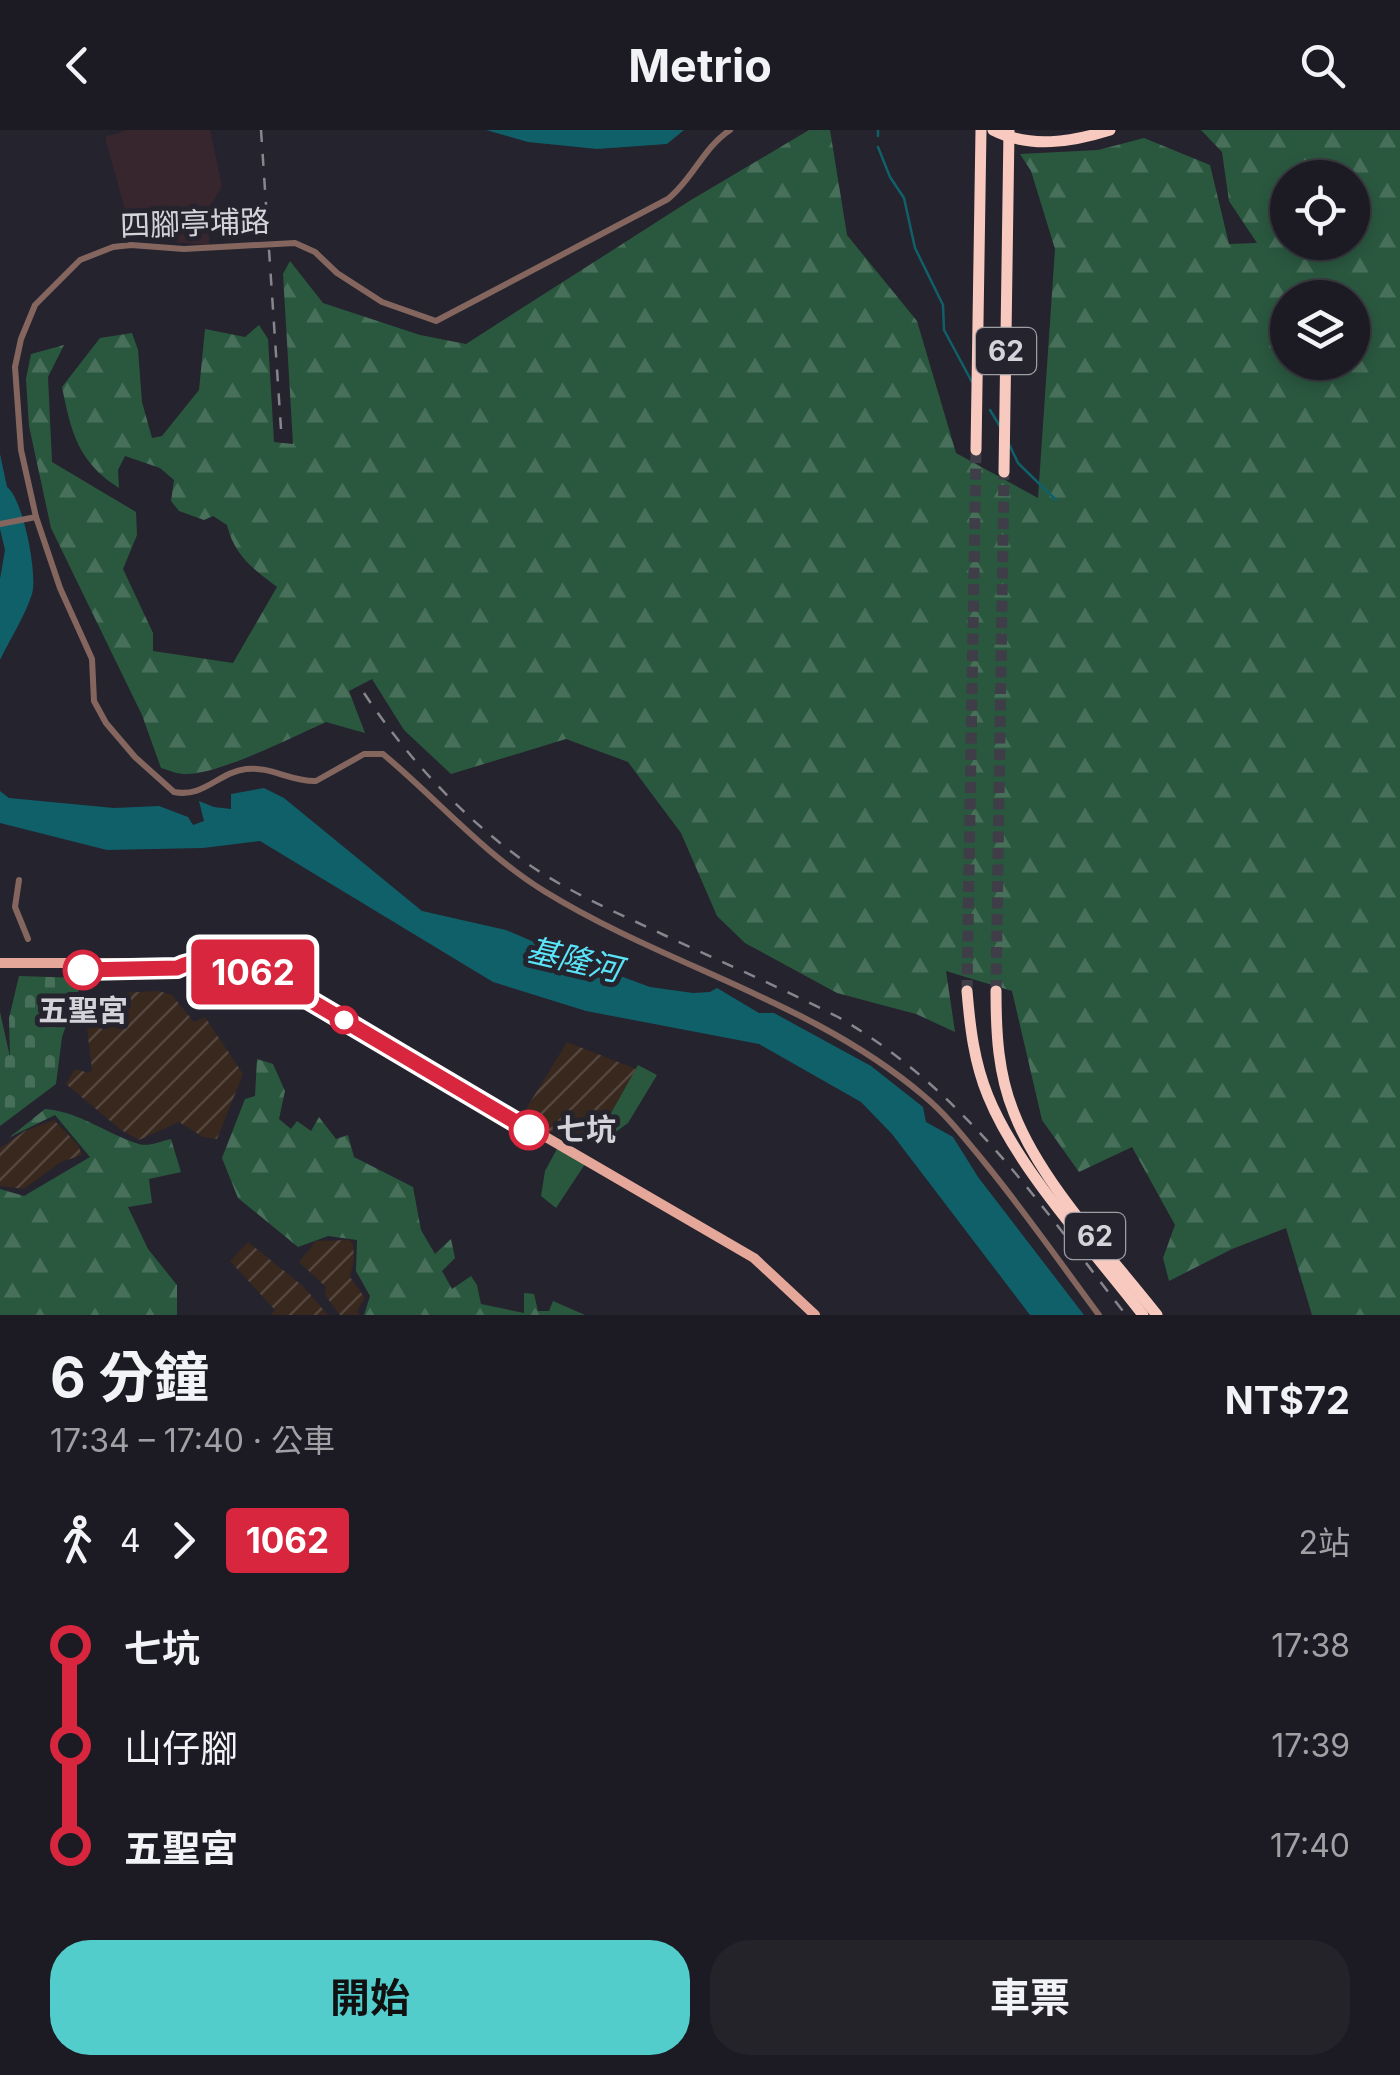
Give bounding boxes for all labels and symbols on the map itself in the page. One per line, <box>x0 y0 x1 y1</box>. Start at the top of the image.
street label: 四腳亭埔路 <box>119 202 271 244</box>
road number: 62 <box>976 328 1036 374</box>
water label: 基隆河 <box>523 930 631 991</box>
line badge: 1062 <box>183 940 323 1004</box>
marker: 五聖宮 <box>64 951 102 989</box>
place label: 五聖宮 <box>38 992 128 1028</box>
unlabelled marker <box>331 1007 357 1033</box>
marker: 七坑 <box>510 1111 548 1149</box>
place label: 七坑 <box>556 1111 616 1147</box>
road number: 62 <box>1065 1213 1125 1259</box>

